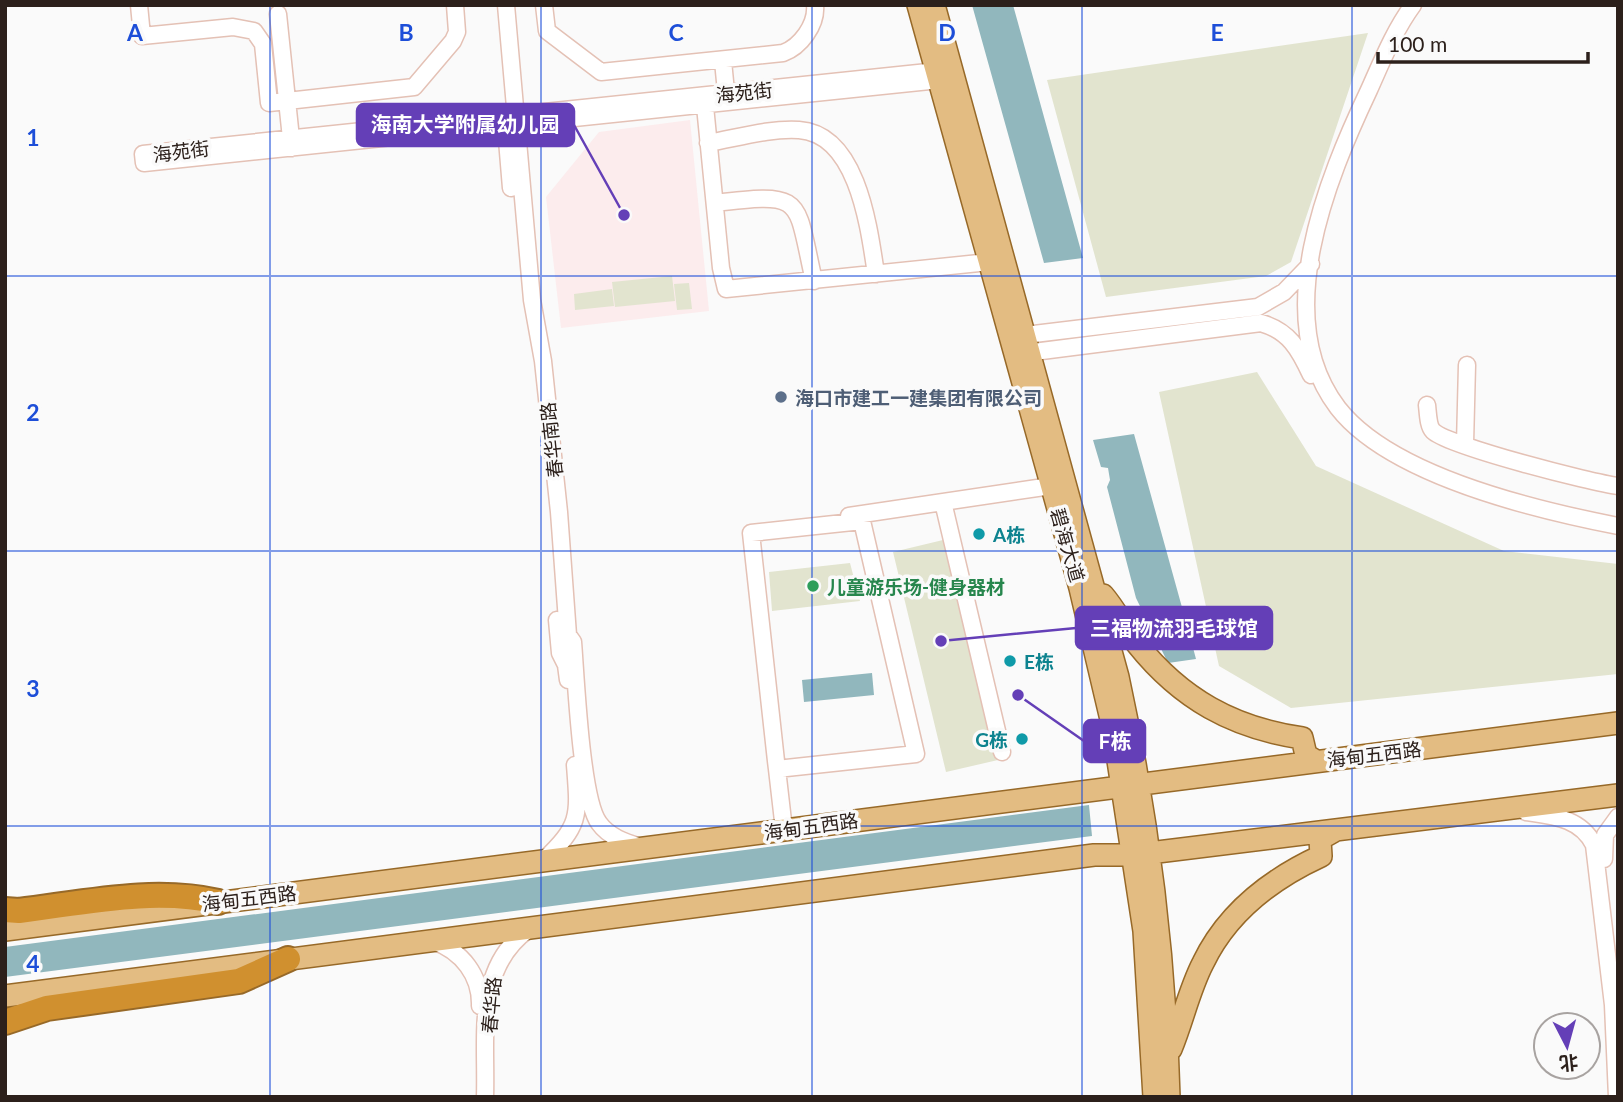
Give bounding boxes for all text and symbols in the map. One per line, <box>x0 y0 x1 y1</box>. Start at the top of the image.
text: A <box>126 18 144 46</box>
text: B <box>398 18 414 46</box>
text: C <box>668 18 684 46</box>
text: D <box>938 18 956 46</box>
text: E <box>1210 18 1224 46</box>
scale bar <box>1378 21 1588 65</box>
text: 100 m <box>1388 31 1447 56</box>
street label: 海苑街 <box>714 78 774 106</box>
callout: 海南大学附属幼儿园 <box>357 104 574 146</box>
text: 海南大学附属幼儿园 <box>371 111 560 136</box>
text: 1 <box>26 123 40 151</box>
street label: 海苑街 <box>151 136 211 166</box>
place label: 海口市建工一建集团有限公司 <box>795 386 1042 409</box>
marker: 海口市建工一建集团有限公司 <box>773 389 789 405</box>
text: 2 <box>26 398 40 426</box>
street label: 春华南路 <box>536 401 566 479</box>
street label: 碧海大道 <box>1046 505 1090 585</box>
place label: A栋 <box>992 523 1025 546</box>
marker: A栋 <box>971 526 987 542</box>
place label: 儿童游乐场-健身器材 <box>827 575 1005 598</box>
marker: 儿童游乐场-健身器材 <box>805 578 821 594</box>
callout: 三福物流羽毛球馆 <box>1076 607 1272 649</box>
text: 三福物流羽毛球馆 <box>1090 615 1258 640</box>
place label: E栋 <box>1024 650 1054 673</box>
marker: E栋 <box>1002 653 1018 669</box>
text: 3 <box>26 674 40 702</box>
callout: F栋 <box>1084 720 1145 762</box>
place label: G栋 <box>975 728 1008 751</box>
text: F栋 <box>1099 728 1131 753</box>
marker: G栋 <box>1014 731 1030 747</box>
street label: 海甸五西路 <box>1325 737 1423 771</box>
street label: 海甸五西路 <box>762 808 860 844</box>
street label: 海甸五西路 <box>200 881 298 915</box>
text: 4 <box>26 949 40 977</box>
street label: 春华路 <box>477 976 505 1034</box>
north arrow <box>1532 1011 1602 1081</box>
text: 北 <box>1558 1051 1579 1076</box>

